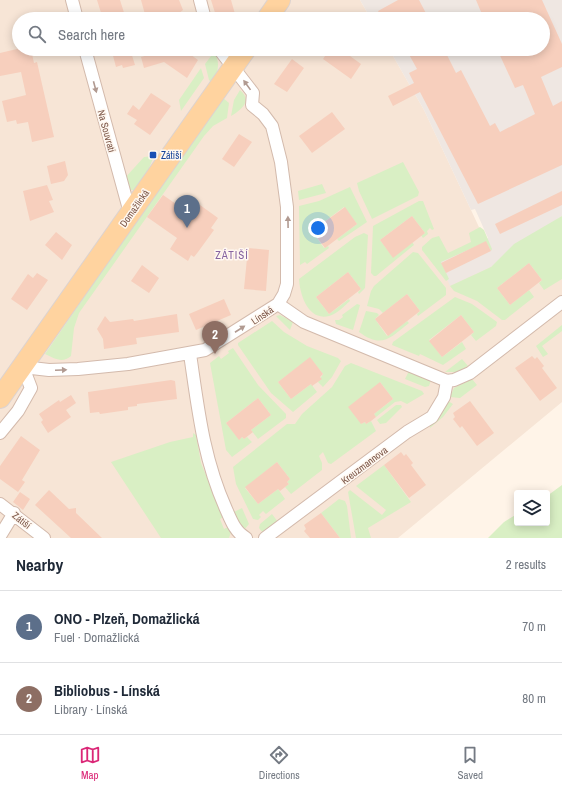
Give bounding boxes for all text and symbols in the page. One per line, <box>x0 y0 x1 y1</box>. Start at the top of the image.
search box <box>12 12 550 56</box>
icon: search <box>26 23 48 45</box>
text: Search here <box>58 24 125 45</box>
one-way arrow <box>243 79 251 90</box>
one-way arrow <box>92 81 98 93</box>
street label: Na Souvrati <box>95 109 118 154</box>
place label: Zátiší <box>161 149 182 162</box>
marker: Zátiší <box>148 150 158 160</box>
street label: Domažlická <box>117 187 152 230</box>
pin: 1 <box>174 195 200 228</box>
one-way arrow <box>285 215 291 228</box>
your location <box>308 218 328 238</box>
district label: ZÁTIŠÍ <box>215 248 249 262</box>
street label: Línská <box>249 303 276 328</box>
pin: 2 <box>202 321 228 354</box>
one-way arrow <box>235 325 245 333</box>
one-way arrow <box>55 366 67 373</box>
street label: Kreuzmannova <box>338 443 391 487</box>
map controls <box>514 490 550 526</box>
button: layers <box>514 490 550 526</box>
street label: Zátiší <box>10 509 34 532</box>
text: Nearby <box>16 553 63 576</box>
text: 2 results <box>506 556 546 573</box>
text: ONO - Plzeň, Domažlická <box>54 608 200 629</box>
text: 1 <box>26 618 32 635</box>
text: 70 m <box>522 618 546 635</box>
text: Fuel · Domažlická <box>54 629 139 646</box>
text: Bibliobus - Línská <box>54 680 160 701</box>
text: 2 <box>26 690 32 707</box>
text: 80 m <box>522 690 546 707</box>
text: Library · Línská <box>54 701 127 718</box>
tab: Map <box>79 744 101 782</box>
tab: Directions <box>259 744 300 782</box>
tab: Saved <box>458 744 483 782</box>

